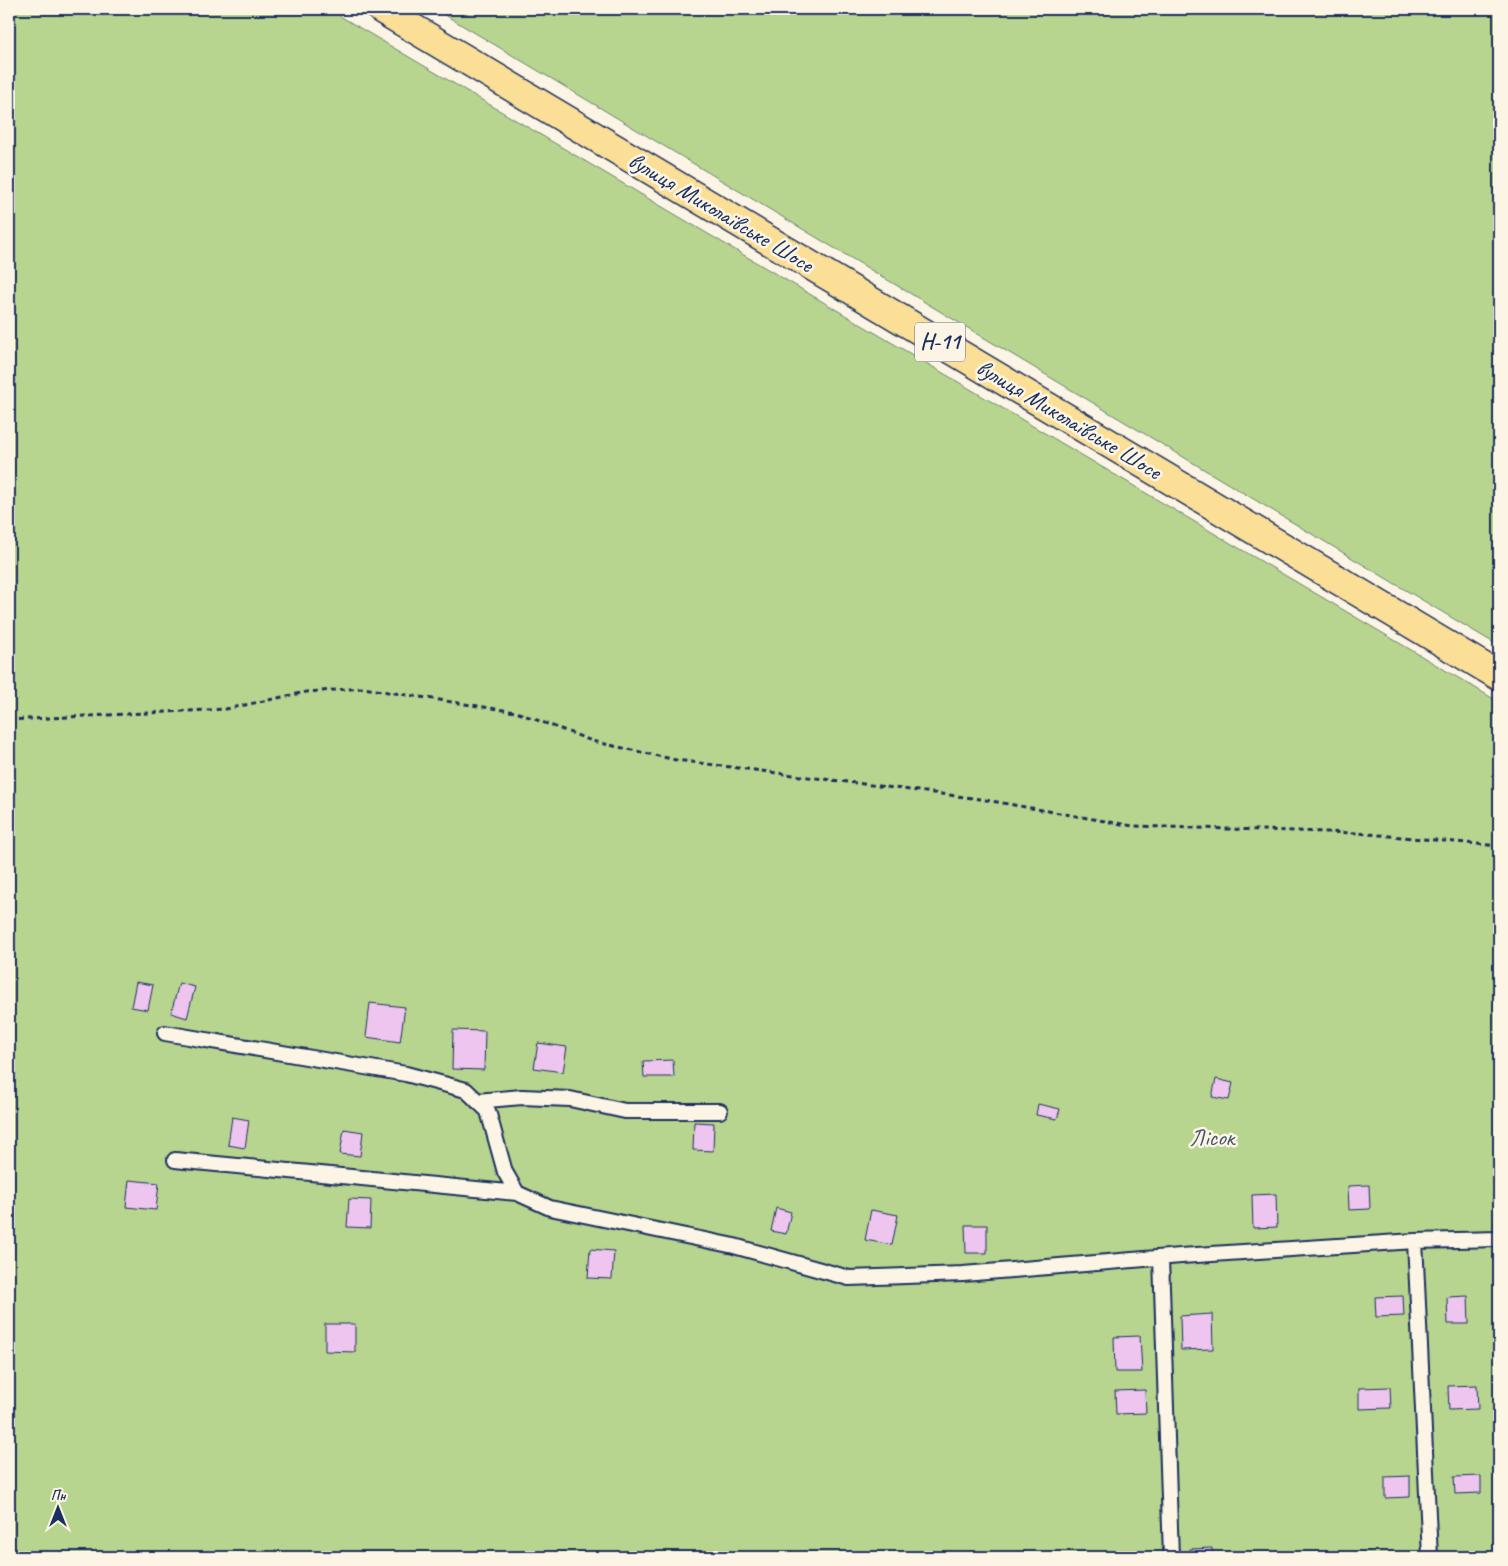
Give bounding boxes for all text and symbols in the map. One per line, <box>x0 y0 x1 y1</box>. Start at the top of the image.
street label: вулиця Миколаївське Шосе <box>623 145 821 280</box>
road number: Н-11 <box>915 322 965 362</box>
street label: вулиця Миколаївське Шосе <box>971 352 1169 487</box>
park label: Лісок <box>1190 1122 1237 1152</box>
north arrow <box>32 1484 82 1534</box>
text: Пн <box>51 1487 66 1504</box>

